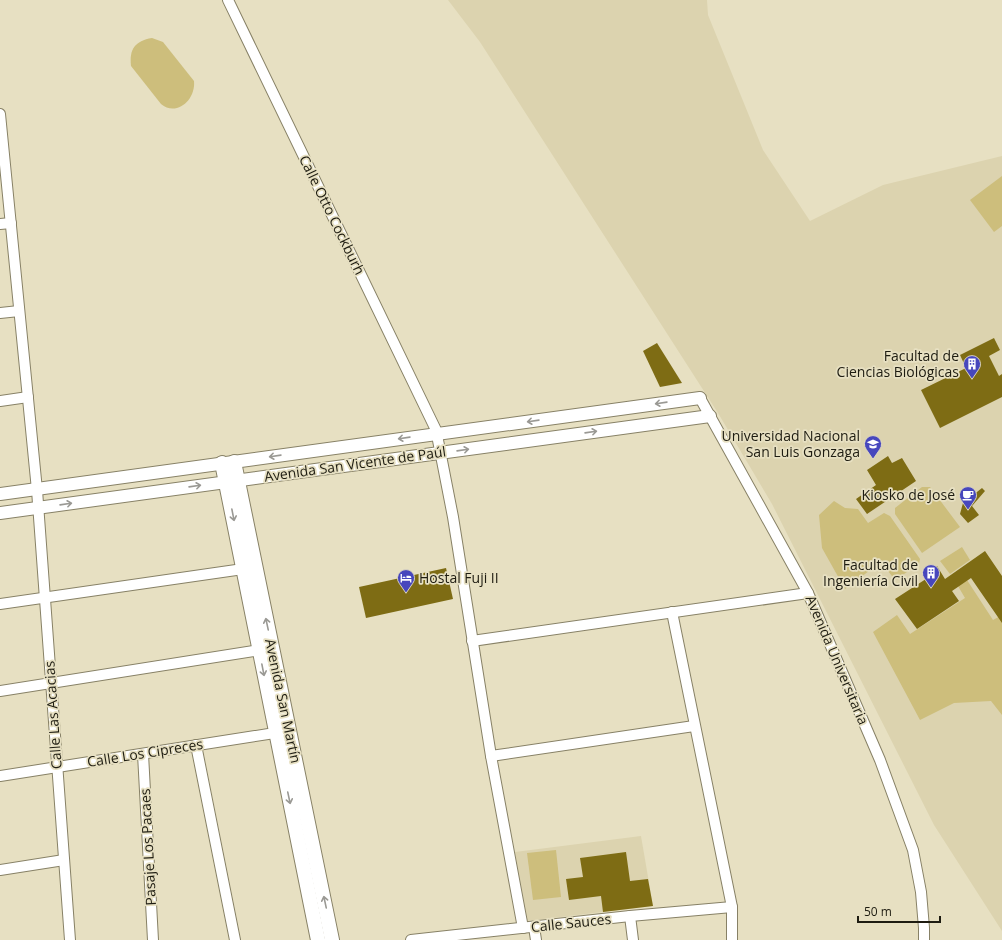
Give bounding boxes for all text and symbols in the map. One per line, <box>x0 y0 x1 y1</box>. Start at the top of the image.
street label: Calle Otto Cockburh <box>295 152 370 278</box>
place label: Facultad de Ciencias Biológicas <box>837 346 959 381</box>
building icon: Facultad de Ciencias Biológicas <box>962 354 982 379</box>
one-way arrow <box>655 399 668 407</box>
one-way arrow <box>526 417 539 425</box>
place label: Universidad Nacional San Luis Gonzaga <box>721 426 860 461</box>
one-way arrow <box>585 428 598 436</box>
one-way arrow <box>398 434 411 442</box>
school or university icon: Universidad Nacional San Luis Gonzaga <box>863 434 883 459</box>
street label: Avenida San Vicente de Paúl <box>263 441 447 486</box>
one-way arrow <box>456 446 469 454</box>
one-way arrow <box>269 452 282 460</box>
one-way arrow <box>188 483 201 490</box>
place label: Kiosko de José <box>862 485 955 504</box>
cafe icon: Kiosko de José <box>958 485 978 510</box>
one-way arrow <box>59 500 72 508</box>
one-way arrow <box>229 508 237 521</box>
place label: Facultad de Ingeniería Civil <box>823 555 918 590</box>
building icon: Facultad de Ingeniería Civil <box>921 563 941 588</box>
hotel icon: Hostal Fuji II <box>396 568 416 593</box>
place label: Hostal Fuji II <box>419 568 499 587</box>
street label: Avenida Universitaria <box>802 592 873 727</box>
one-way arrow <box>263 618 271 631</box>
street label: Avenida San Martín <box>261 637 306 765</box>
street label: Calle Las Acacias <box>39 660 66 770</box>
one-way arrow <box>260 663 268 676</box>
street label: Calle Los Cipreces <box>86 734 204 771</box>
street label: Pasaje Los Pacaes <box>135 788 160 906</box>
one-way arrow <box>285 791 293 804</box>
one-way arrow <box>320 896 328 909</box>
scale bar <box>858 898 940 924</box>
text: 50 m <box>864 903 892 920</box>
street label: Calle Sauces <box>530 909 612 936</box>

